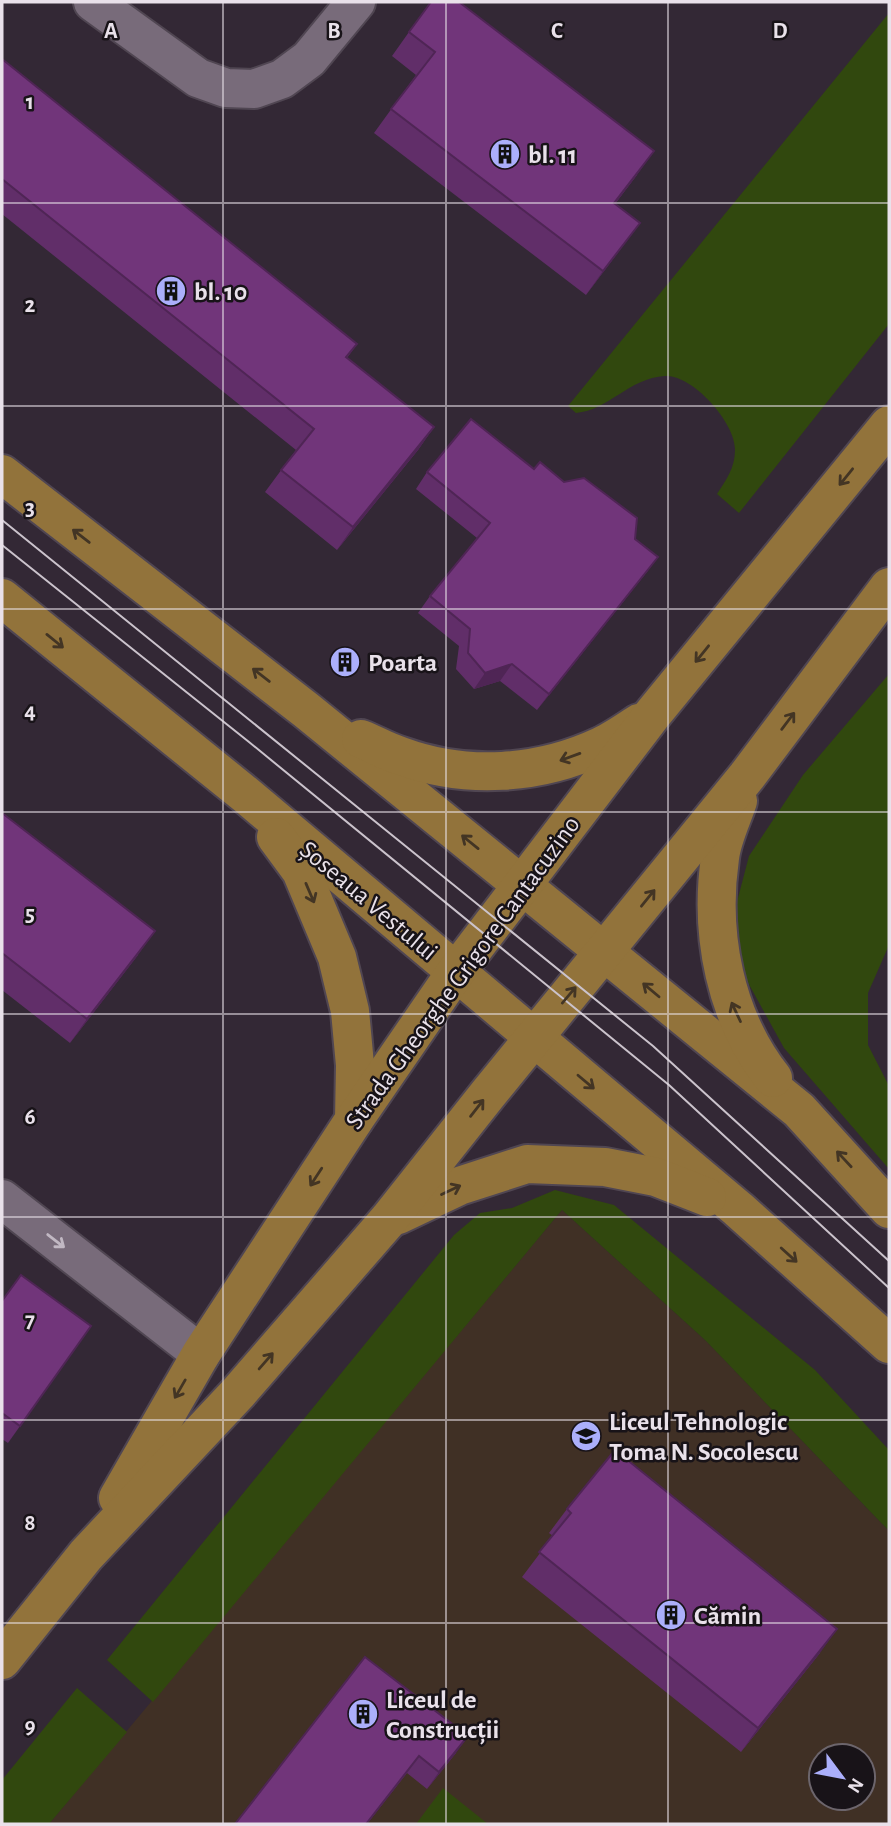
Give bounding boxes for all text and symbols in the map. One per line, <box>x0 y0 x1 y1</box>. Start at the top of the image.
text: A <box>104 20 118 43</box>
text: B <box>327 20 341 43</box>
text: C <box>551 20 563 43</box>
text: D <box>772 20 788 43</box>
text: 1 <box>26 91 34 114</box>
building icon: bl. 11 <box>488 137 522 171</box>
place label: bl. 11 <box>528 142 577 168</box>
building icon: bl. 10 <box>154 274 188 308</box>
place label: bl. 10 <box>194 279 247 305</box>
text: 2 <box>25 294 36 317</box>
one-way arrow <box>838 468 854 486</box>
text: 3 <box>25 497 35 520</box>
one-way arrow <box>73 528 91 543</box>
one-way arrow <box>45 633 63 649</box>
one-way arrow <box>695 644 710 662</box>
building icon: Poarta <box>328 645 362 679</box>
place label: Poarta <box>368 650 437 676</box>
one-way arrow <box>252 668 271 683</box>
text: 4 <box>24 700 36 723</box>
one-way arrow <box>780 713 795 731</box>
one-way arrow <box>560 752 582 764</box>
street label: Strada Gheorghe Grigore Cantacuzino <box>341 811 585 1134</box>
one-way arrow <box>461 834 479 849</box>
street label: Șoseaua Vestului <box>293 836 442 967</box>
one-way arrow <box>304 882 317 903</box>
one-way arrow <box>640 890 655 908</box>
text: 5 <box>25 903 35 926</box>
one-way arrow <box>642 982 660 997</box>
one-way arrow <box>561 986 577 1004</box>
one-way arrow <box>729 1002 742 1023</box>
one-way arrow <box>576 1074 594 1090</box>
one-way arrow <box>469 1099 484 1117</box>
text: 6 <box>24 1106 36 1129</box>
one-way arrow <box>836 1150 852 1168</box>
one-way arrow <box>309 1167 324 1186</box>
one-way arrow <box>440 1183 461 1196</box>
one-way arrow <box>46 1234 64 1249</box>
one-way arrow <box>780 1247 798 1263</box>
text: 7 <box>25 1309 35 1332</box>
one-way arrow <box>258 1352 274 1370</box>
one-way arrow <box>173 1379 187 1399</box>
place label: Liceul Tehnologic Toma N. Socolescu <box>609 1409 799 1465</box>
school or university icon: Liceul Tehnologic Toma N. Socolescu <box>569 1419 603 1453</box>
text: 8 <box>24 1512 36 1535</box>
building icon: Cămin <box>654 1598 688 1632</box>
place label: Cămin <box>694 1603 761 1629</box>
place label: Liceul de Construcții <box>386 1687 499 1745</box>
building icon: Liceul de Construcții <box>346 1697 380 1731</box>
text: 9 <box>24 1715 36 1738</box>
north arrow <box>807 1742 877 1812</box>
text: N <box>844 1775 867 1796</box>

